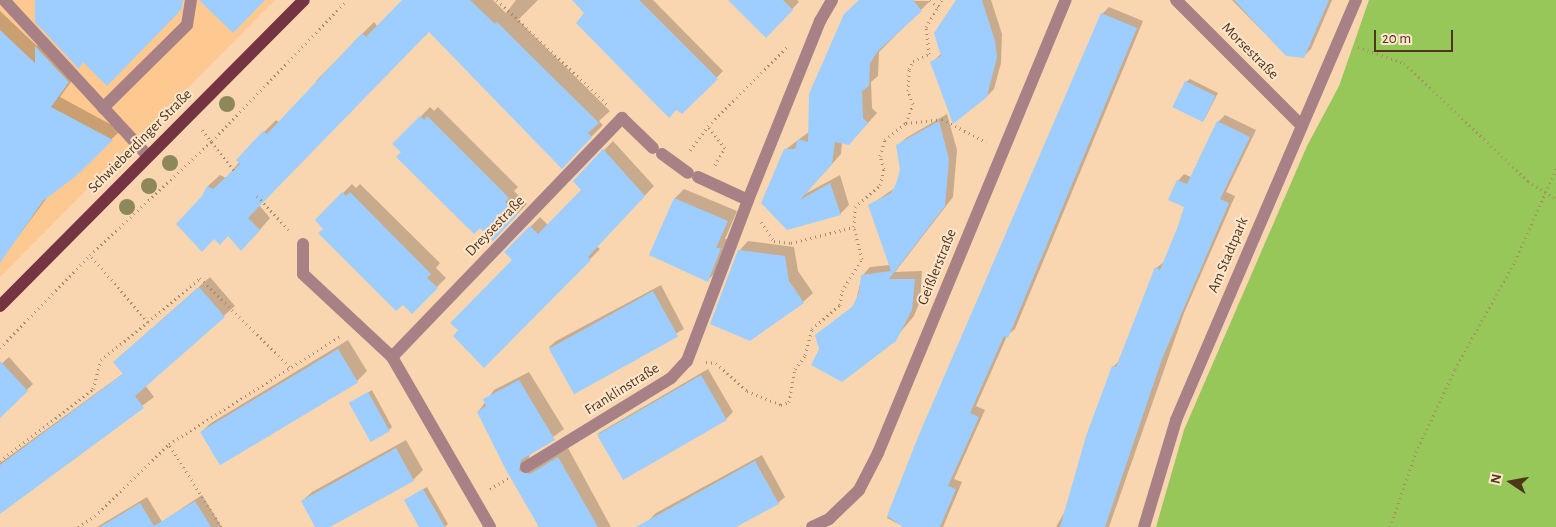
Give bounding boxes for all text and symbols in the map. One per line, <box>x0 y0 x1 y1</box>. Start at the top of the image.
street label: Morsestraße <box>1218 19 1282 83</box>
scale bar <box>1376 20 1455 52</box>
text: 20 m <box>1382 31 1411 46</box>
street label: Schwieberdinger Straße <box>84 85 196 197</box>
street label: Dreysestraße <box>462 192 528 260</box>
street label: Am Stadtpark <box>1204 214 1252 296</box>
street label: Geißlerstraße <box>914 226 960 308</box>
street label: Franklinstraße <box>581 359 663 419</box>
north arrow <box>1486 457 1536 507</box>
text: N <box>1488 473 1504 485</box>

